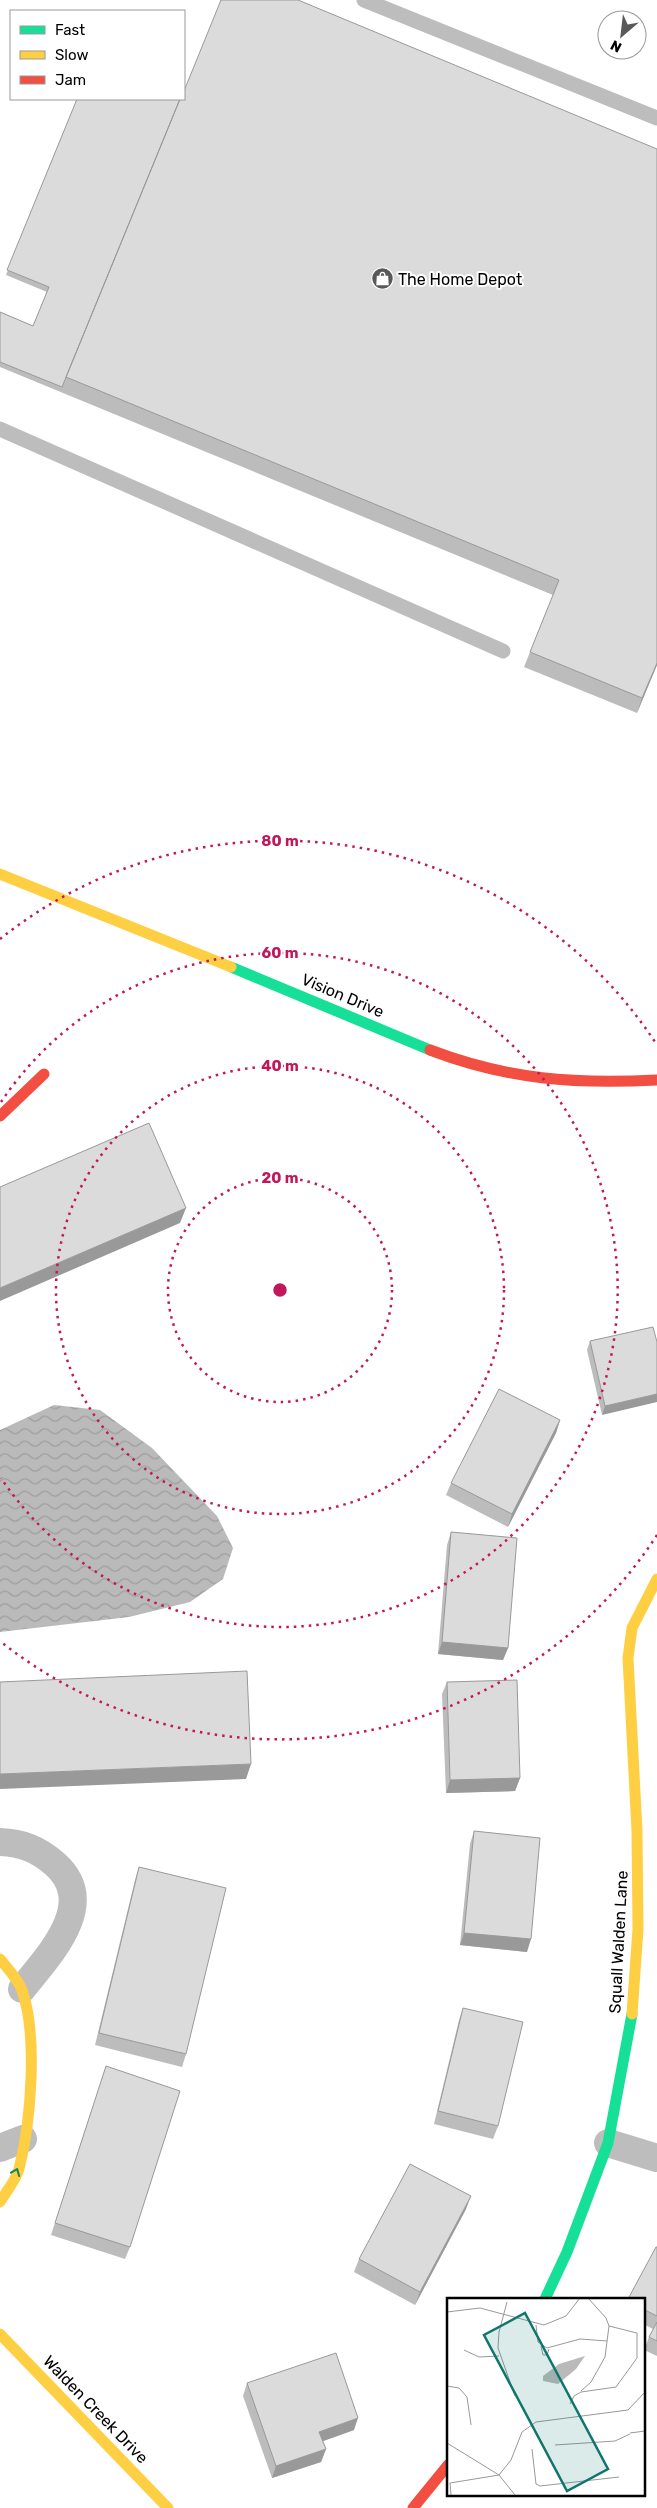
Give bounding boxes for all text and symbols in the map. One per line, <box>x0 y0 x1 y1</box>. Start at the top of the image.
legend <box>10 10 185 100</box>
north arrow <box>597 10 647 60</box>
text: Fast <box>55 21 85 39</box>
text: N <box>608 36 625 56</box>
text: Slow <box>55 46 88 64</box>
text: Jam <box>55 71 86 89</box>
shop icon: The Home Depot <box>370 267 394 291</box>
place label: The Home Depot <box>398 270 522 289</box>
text: 80 m <box>261 832 299 850</box>
text: 60 m <box>262 944 298 962</box>
street label: Vision Drive <box>299 970 387 1021</box>
text: 40 m <box>261 1057 299 1075</box>
text: 20 m <box>262 1169 298 1187</box>
centre of rings <box>271 1281 289 1299</box>
street label: Squall Walden Lane <box>605 1870 632 2014</box>
one-way arrow <box>10 2168 21 2177</box>
inset map <box>447 2298 644 2496</box>
street label: Walden Creek Drive <box>39 2352 152 2467</box>

